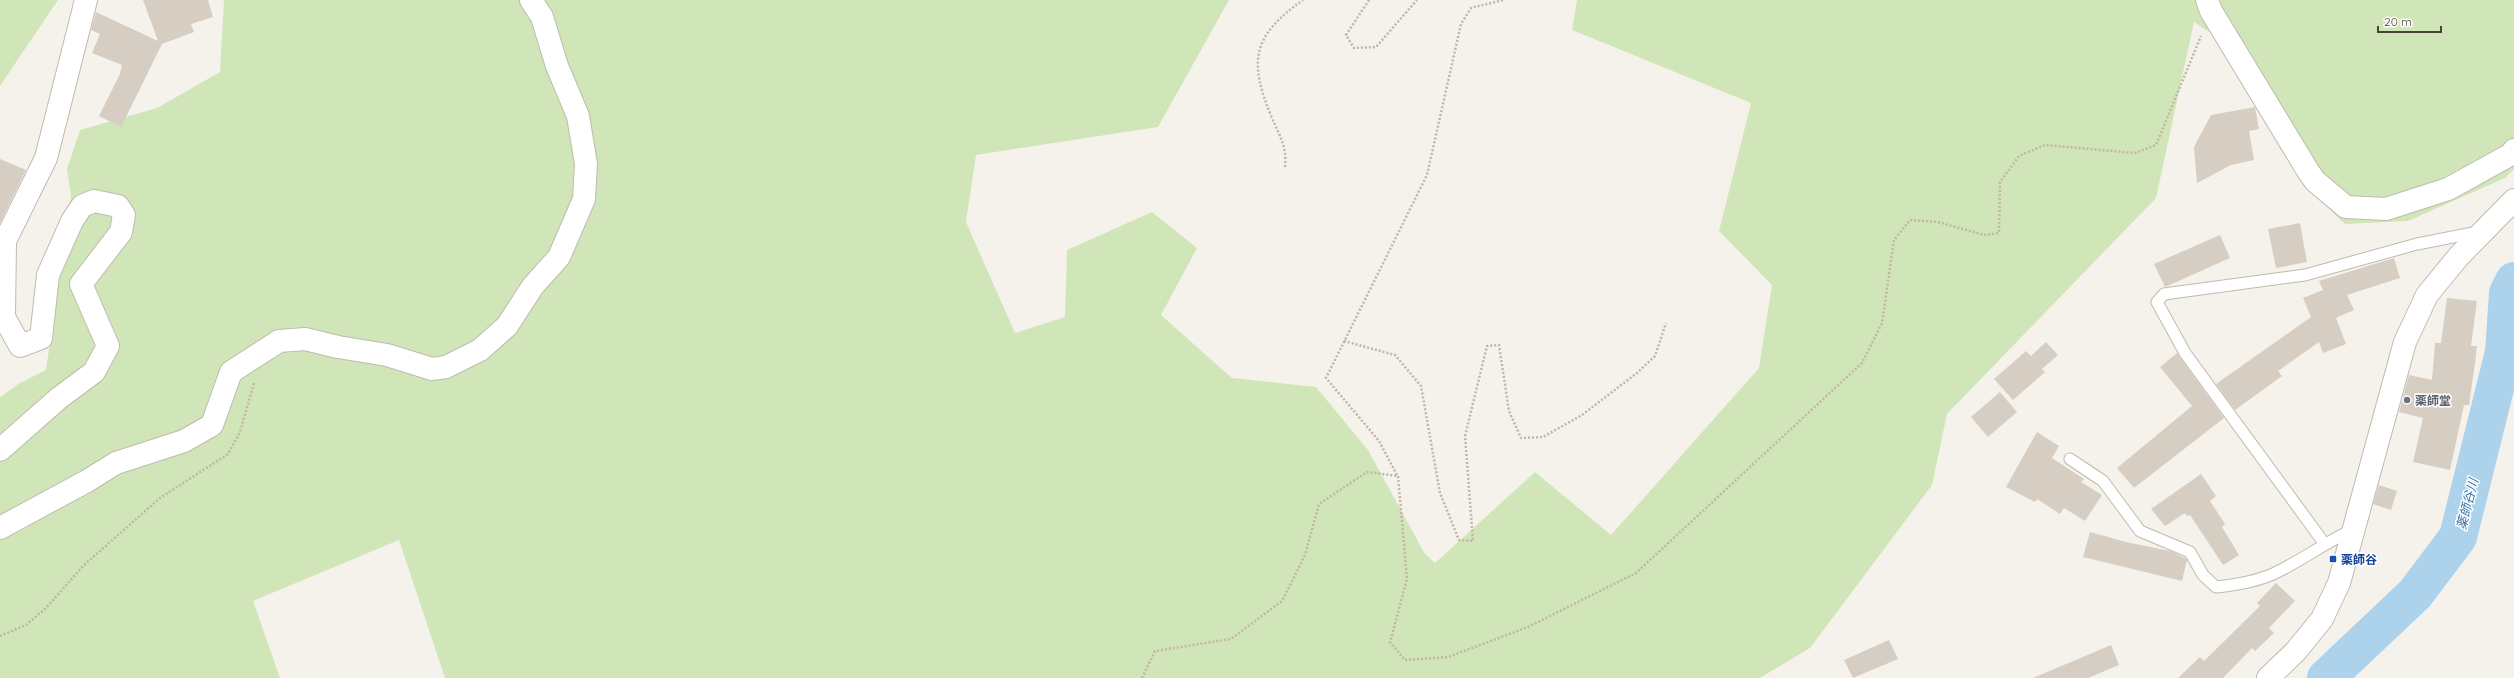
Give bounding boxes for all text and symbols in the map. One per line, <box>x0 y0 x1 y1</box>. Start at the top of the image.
scale bar <box>2378 8 2441 34</box>
text: 20 m <box>2384 14 2412 29</box>
place label: 薬師堂 <box>2415 393 2451 408</box>
marker: 薬師堂 <box>2402 395 2412 405</box>
water label: 薬師谷川 <box>2453 475 2482 531</box>
place label: 薬師谷 <box>2341 552 2377 567</box>
marker: 薬師谷 <box>2328 554 2338 564</box>

